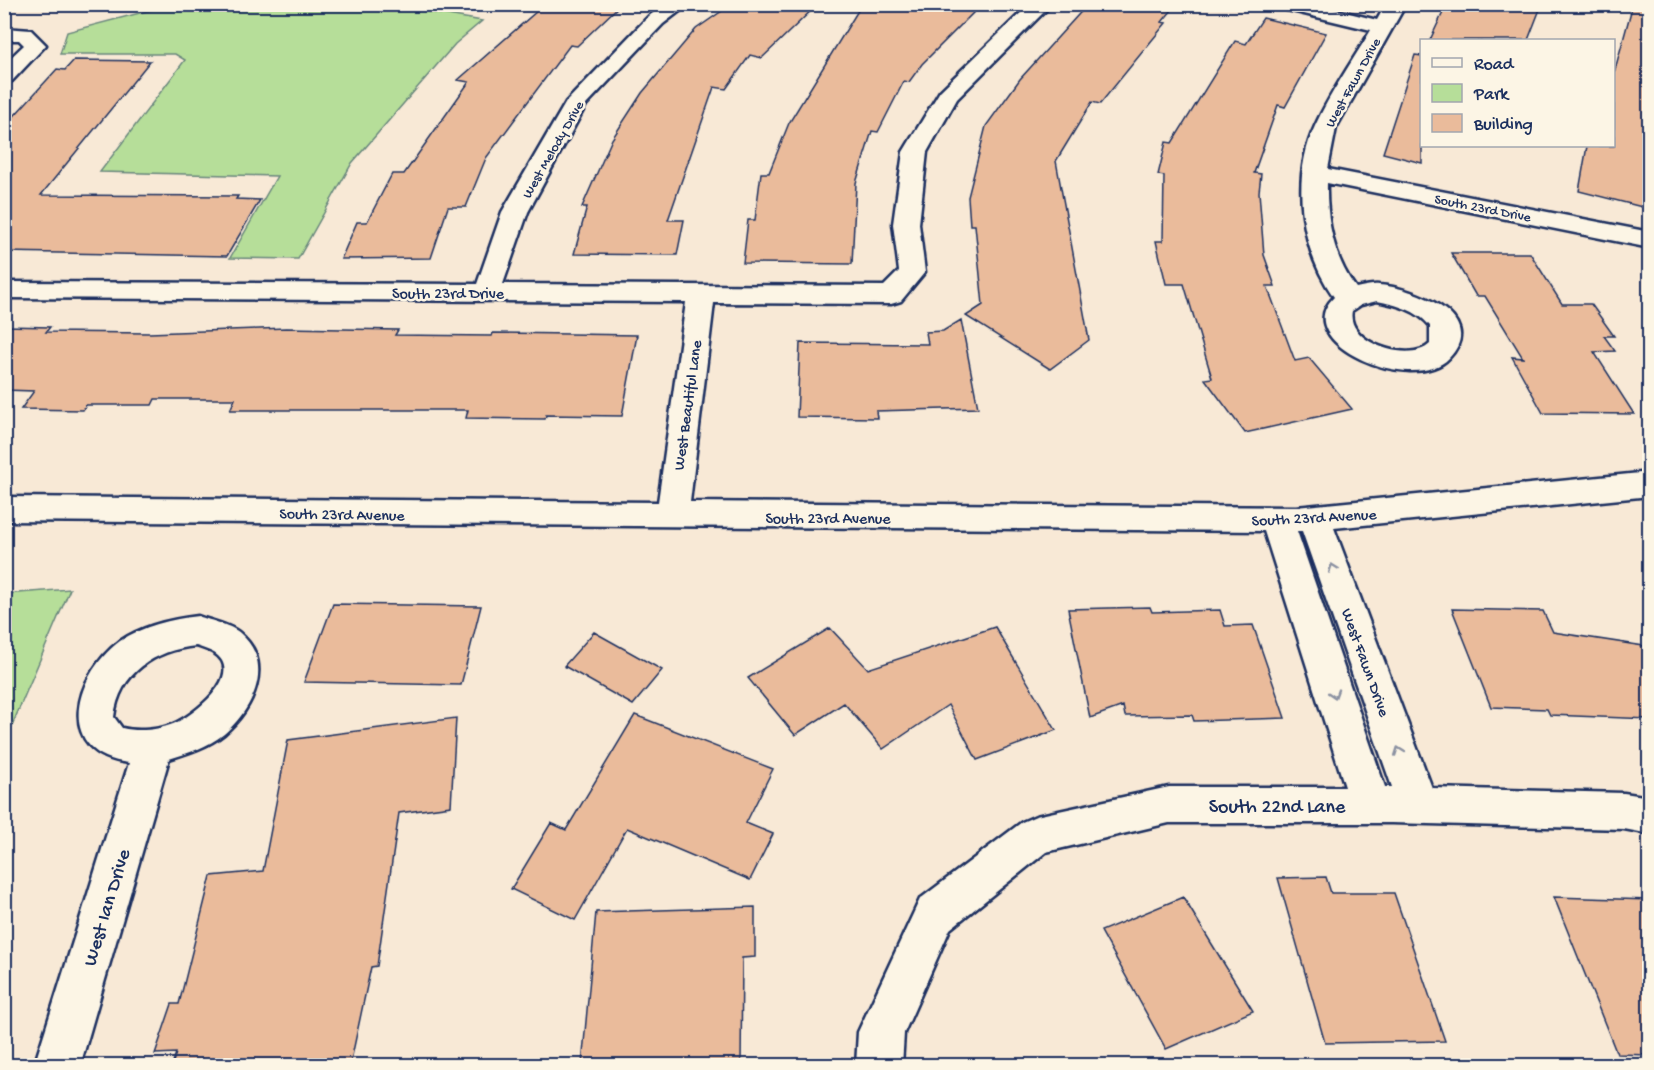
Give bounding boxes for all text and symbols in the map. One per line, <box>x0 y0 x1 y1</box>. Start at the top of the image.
street label: West Fawn Drive <box>1323 35 1386 131</box>
legend <box>1420 39 1615 147</box>
text: Road <box>1474 55 1515 76</box>
text: Park <box>1473 85 1510 106</box>
street label: West Melody Drive <box>519 98 589 202</box>
text: Building <box>1473 115 1533 136</box>
street label: South 23rd Drive <box>1433 192 1533 227</box>
street label: South 23rd Drive <box>392 286 505 305</box>
street label: West Beautiful Lane <box>671 338 708 472</box>
street label: South 23rd Avenue <box>279 506 405 527</box>
street label: South 23rd Avenue <box>1251 507 1378 532</box>
street label: South 23rd Avenue <box>765 511 891 530</box>
one-way arrow <box>1327 563 1340 574</box>
street label: West Fawn Drive <box>1335 606 1392 721</box>
one-way arrow <box>1327 688 1339 699</box>
one-way arrow <box>1394 746 1407 757</box>
street label: South 22nd Lane <box>1209 797 1346 820</box>
street label: West Ian Drive <box>80 846 137 969</box>

